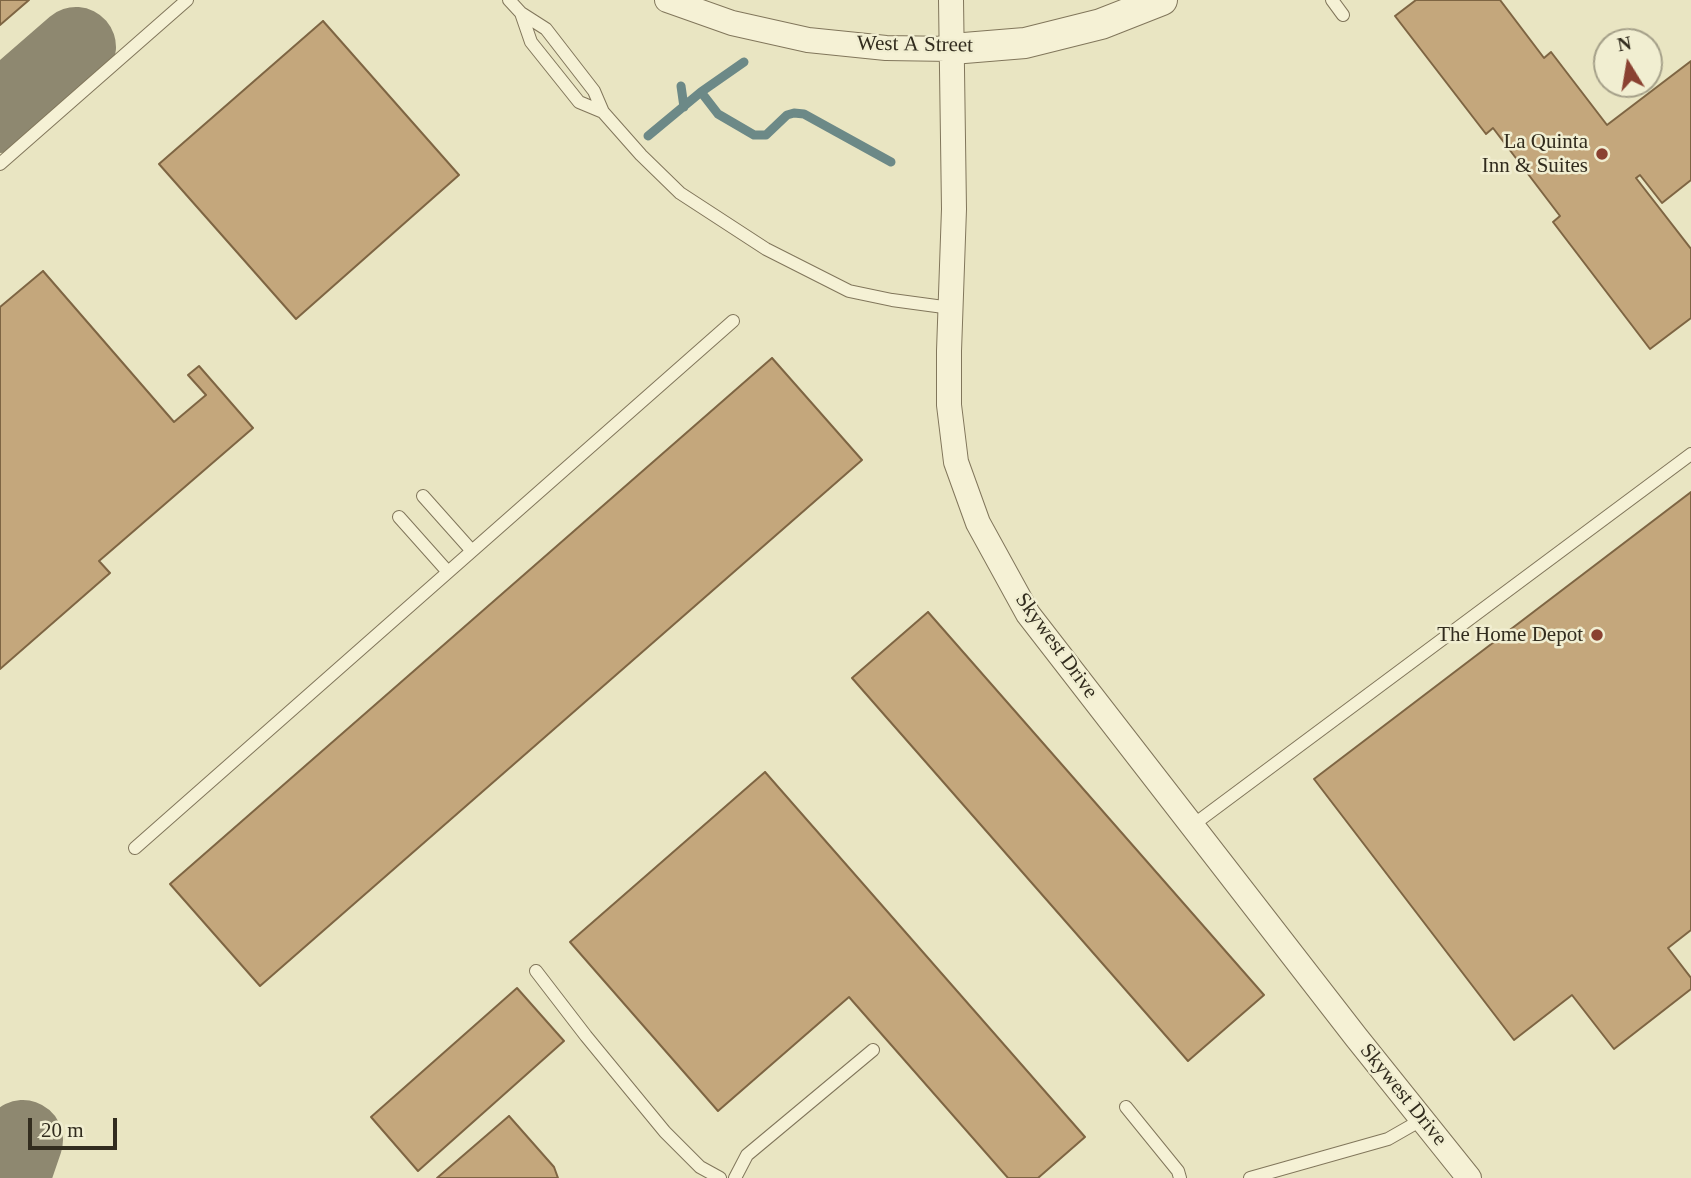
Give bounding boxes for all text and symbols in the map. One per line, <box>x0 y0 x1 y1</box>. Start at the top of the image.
north arrow <box>1593 28 1663 98</box>
street label: West A Street <box>857 31 973 59</box>
text: N <box>1616 32 1633 55</box>
place label: La Quinta Inn & Suites <box>1482 129 1588 179</box>
marker: La Quinta Inn & Suites <box>1594 146 1610 162</box>
street label: Skywest Drive <box>1009 588 1103 704</box>
place label: The Home Depot <box>1437 622 1583 648</box>
marker: The Home Depot <box>1589 627 1605 643</box>
street label: Skywest Drive <box>1354 1039 1452 1151</box>
scale bar <box>32 1104 121 1148</box>
text: 20 m <box>41 1118 84 1142</box>

